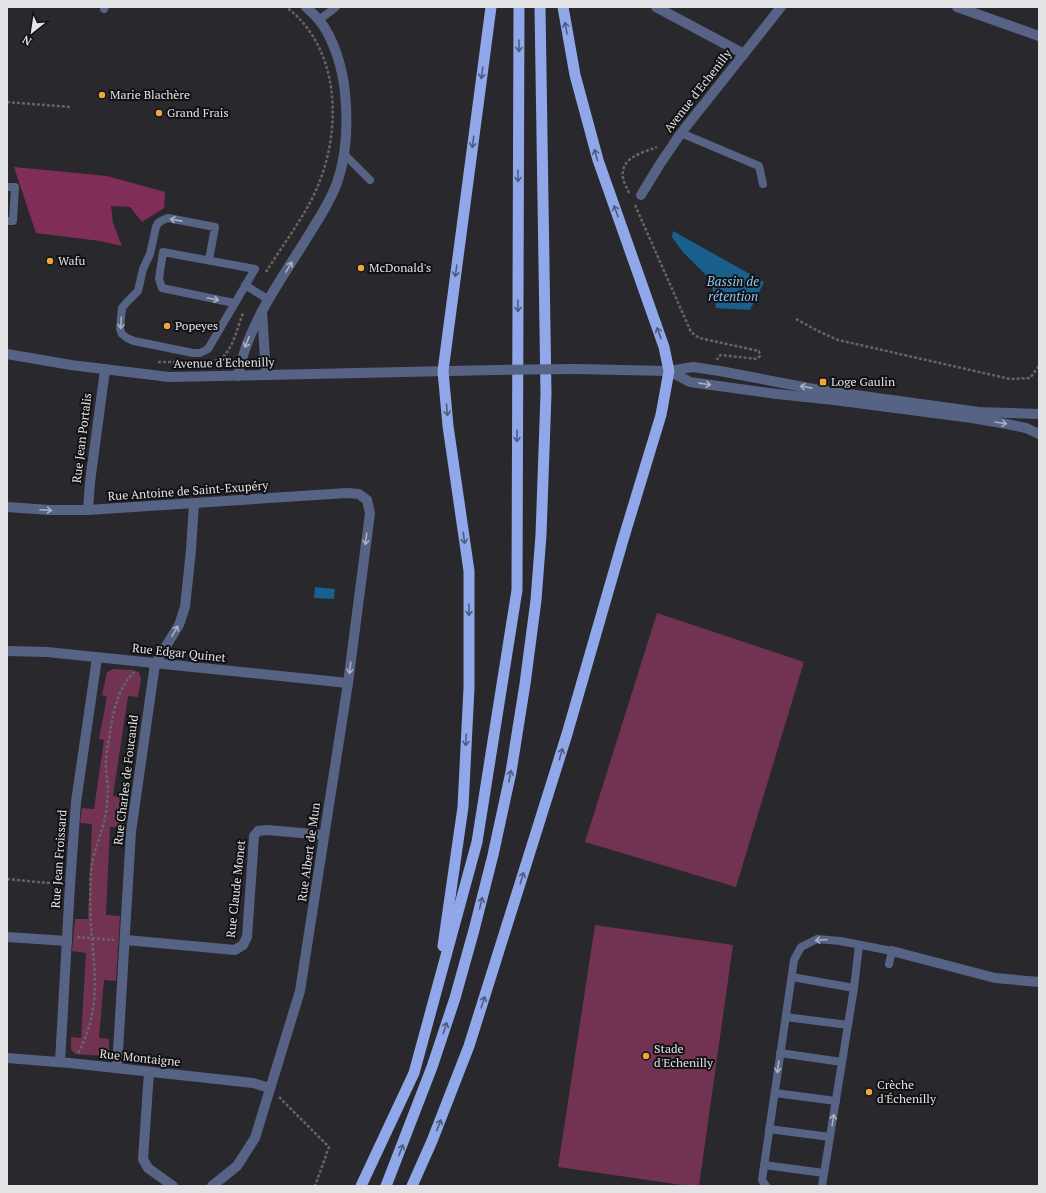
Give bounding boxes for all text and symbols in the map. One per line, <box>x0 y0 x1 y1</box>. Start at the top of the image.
north arrow <box>12 12 52 52</box>
one-way arrow <box>562 22 570 35</box>
text: N <box>19 32 34 49</box>
one-way arrow <box>515 39 523 52</box>
street label: Avenue d'Echenilly <box>661 45 735 135</box>
one-way arrow <box>478 66 486 79</box>
place label: Marie Blachère <box>110 87 190 102</box>
marker: Marie Blachère <box>97 90 107 100</box>
place label: Grand Frais <box>167 105 229 120</box>
marker: Grand Frais <box>154 108 164 118</box>
one-way arrow <box>469 135 477 148</box>
one-way arrow <box>592 148 600 161</box>
one-way arrow <box>514 169 522 182</box>
one-way arrow <box>611 205 619 217</box>
one-way arrow <box>170 215 183 223</box>
place label: Wafu <box>58 253 86 268</box>
marker: Wafu <box>45 256 55 266</box>
place label: McDonald's <box>369 260 431 275</box>
one-way arrow <box>286 261 294 273</box>
marker: McDonald's <box>356 263 366 273</box>
one-way arrow <box>452 264 460 277</box>
water label: Bassin de rétention <box>706 272 759 305</box>
one-way arrow <box>207 295 220 303</box>
one-way arrow <box>514 299 522 312</box>
one-way arrow <box>117 316 125 329</box>
place label: Popeyes <box>175 318 218 333</box>
marker: Popeyes <box>162 321 172 331</box>
one-way arrow <box>655 327 663 339</box>
one-way arrow <box>243 336 251 348</box>
street label: Avenue d'Echenilly <box>173 354 276 371</box>
place label: Loge Gaulin <box>831 374 895 389</box>
marker: Loge Gaulin <box>818 377 828 387</box>
one-way arrow <box>698 380 711 388</box>
one-way arrow <box>800 383 813 391</box>
street label: Rue Jean Portalis <box>69 392 94 484</box>
one-way arrow <box>443 403 450 416</box>
one-way arrow <box>994 419 1007 427</box>
one-way arrow <box>513 429 521 442</box>
street label: Rue Antoine de Saint-Exupéry <box>107 477 270 504</box>
one-way arrow <box>39 506 52 513</box>
one-way arrow <box>460 531 468 544</box>
one-way arrow <box>362 532 370 545</box>
one-way arrow <box>465 603 473 616</box>
one-way arrow <box>172 625 180 637</box>
street label: Rue Edgar Quinet <box>132 640 227 665</box>
one-way arrow <box>346 661 354 674</box>
street label: Rue Charles de Foucauld <box>110 714 141 846</box>
one-way arrow <box>462 733 470 746</box>
one-way arrow <box>558 748 565 761</box>
one-way arrow <box>506 770 514 783</box>
street label: Rue Albert de Mun <box>294 802 323 902</box>
street label: Rue Jean Froissard <box>48 809 69 909</box>
street label: Rue Claude Monet <box>223 839 248 938</box>
one-way arrow <box>519 872 526 885</box>
one-way arrow <box>478 897 485 910</box>
one-way arrow <box>814 937 827 944</box>
one-way arrow <box>480 997 488 1009</box>
one-way arrow <box>442 1021 449 1034</box>
place label: Stade d'Echenilly <box>654 1041 714 1070</box>
street label: Rue Montaigne <box>99 1046 181 1069</box>
marker: Stade d'Echenilly <box>641 1051 651 1061</box>
one-way arrow <box>774 1060 782 1073</box>
place label: Crèche d'Échenilly <box>877 1077 937 1106</box>
marker: Crèche d'Échenilly <box>864 1087 874 1097</box>
one-way arrow <box>829 1114 837 1127</box>
one-way arrow <box>436 1119 443 1131</box>
one-way arrow <box>397 1144 405 1156</box>

